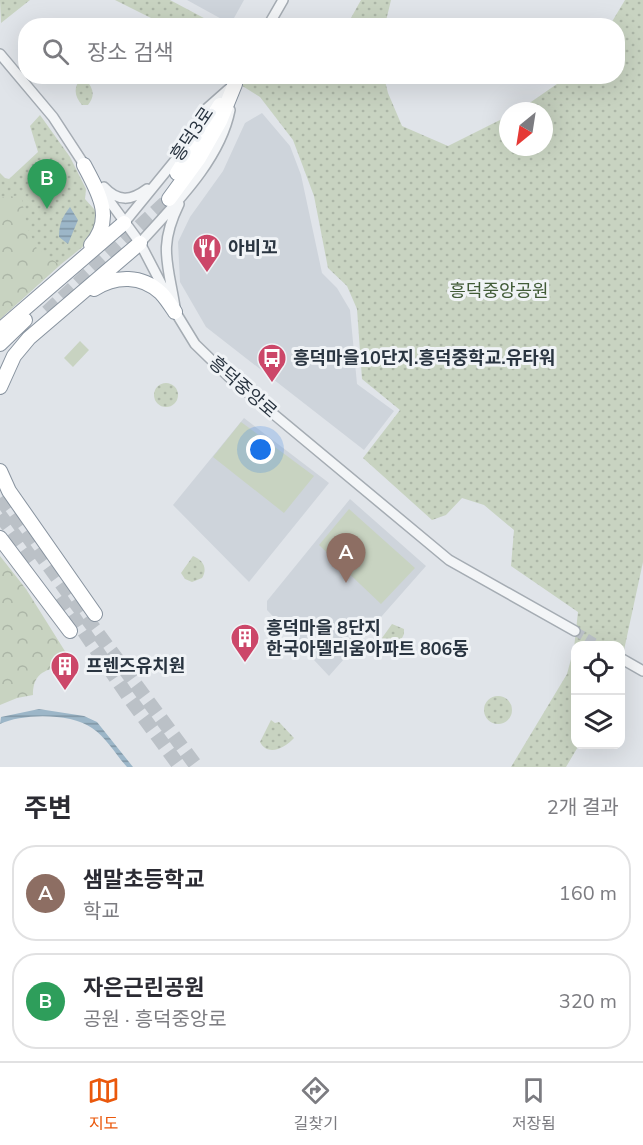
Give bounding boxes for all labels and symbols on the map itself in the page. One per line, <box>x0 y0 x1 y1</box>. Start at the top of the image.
street label: 흥덕3로 <box>165 102 219 166</box>
north arrow <box>499 102 553 156</box>
pin: B <box>28 160 66 209</box>
restaurant icon: 아비꼬 <box>191 232 223 274</box>
place label: 아비꼬 <box>228 236 278 260</box>
park label: 흥덕중앙공원 <box>449 279 549 303</box>
bus stop icon: 흥덕마을10단지.흥덕중학교.유타워 <box>256 342 288 384</box>
place label: 흥덕마을10단지.흥덕중학교.유타워 <box>293 346 555 370</box>
street label: 흥덕중앙로 <box>204 351 282 423</box>
your location <box>246 435 275 464</box>
pin: A <box>326 534 366 583</box>
place label: 흥덕마을 8단지 한국아델리움아파트 806동 <box>266 616 469 661</box>
building icon: 흥덕마을 8단지 한국아델리움아파트 806동 <box>229 622 261 664</box>
building icon: 프렌즈유치원 <box>49 650 81 692</box>
place label: 프렌즈유치원 <box>86 654 185 678</box>

